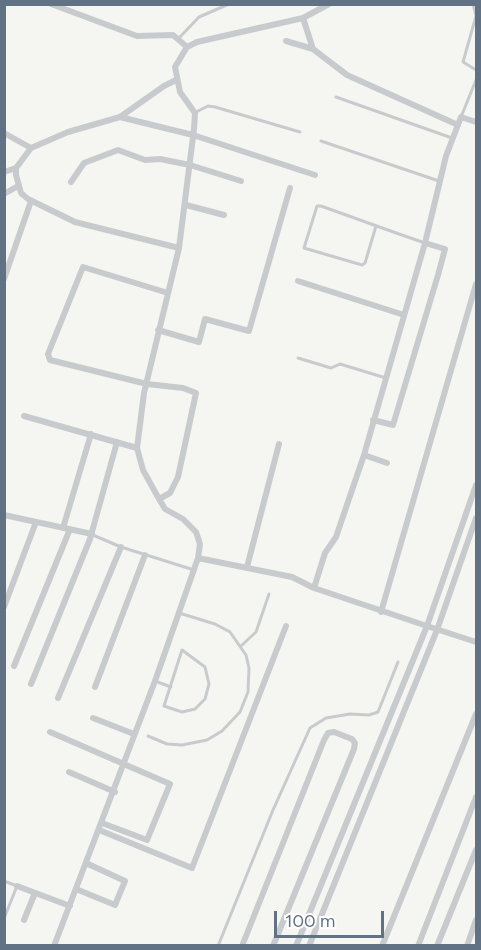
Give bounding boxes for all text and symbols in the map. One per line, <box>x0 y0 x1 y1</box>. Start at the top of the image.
scale bar <box>277 899 386 937</box>
text: 100 m <box>285 910 335 932</box>

